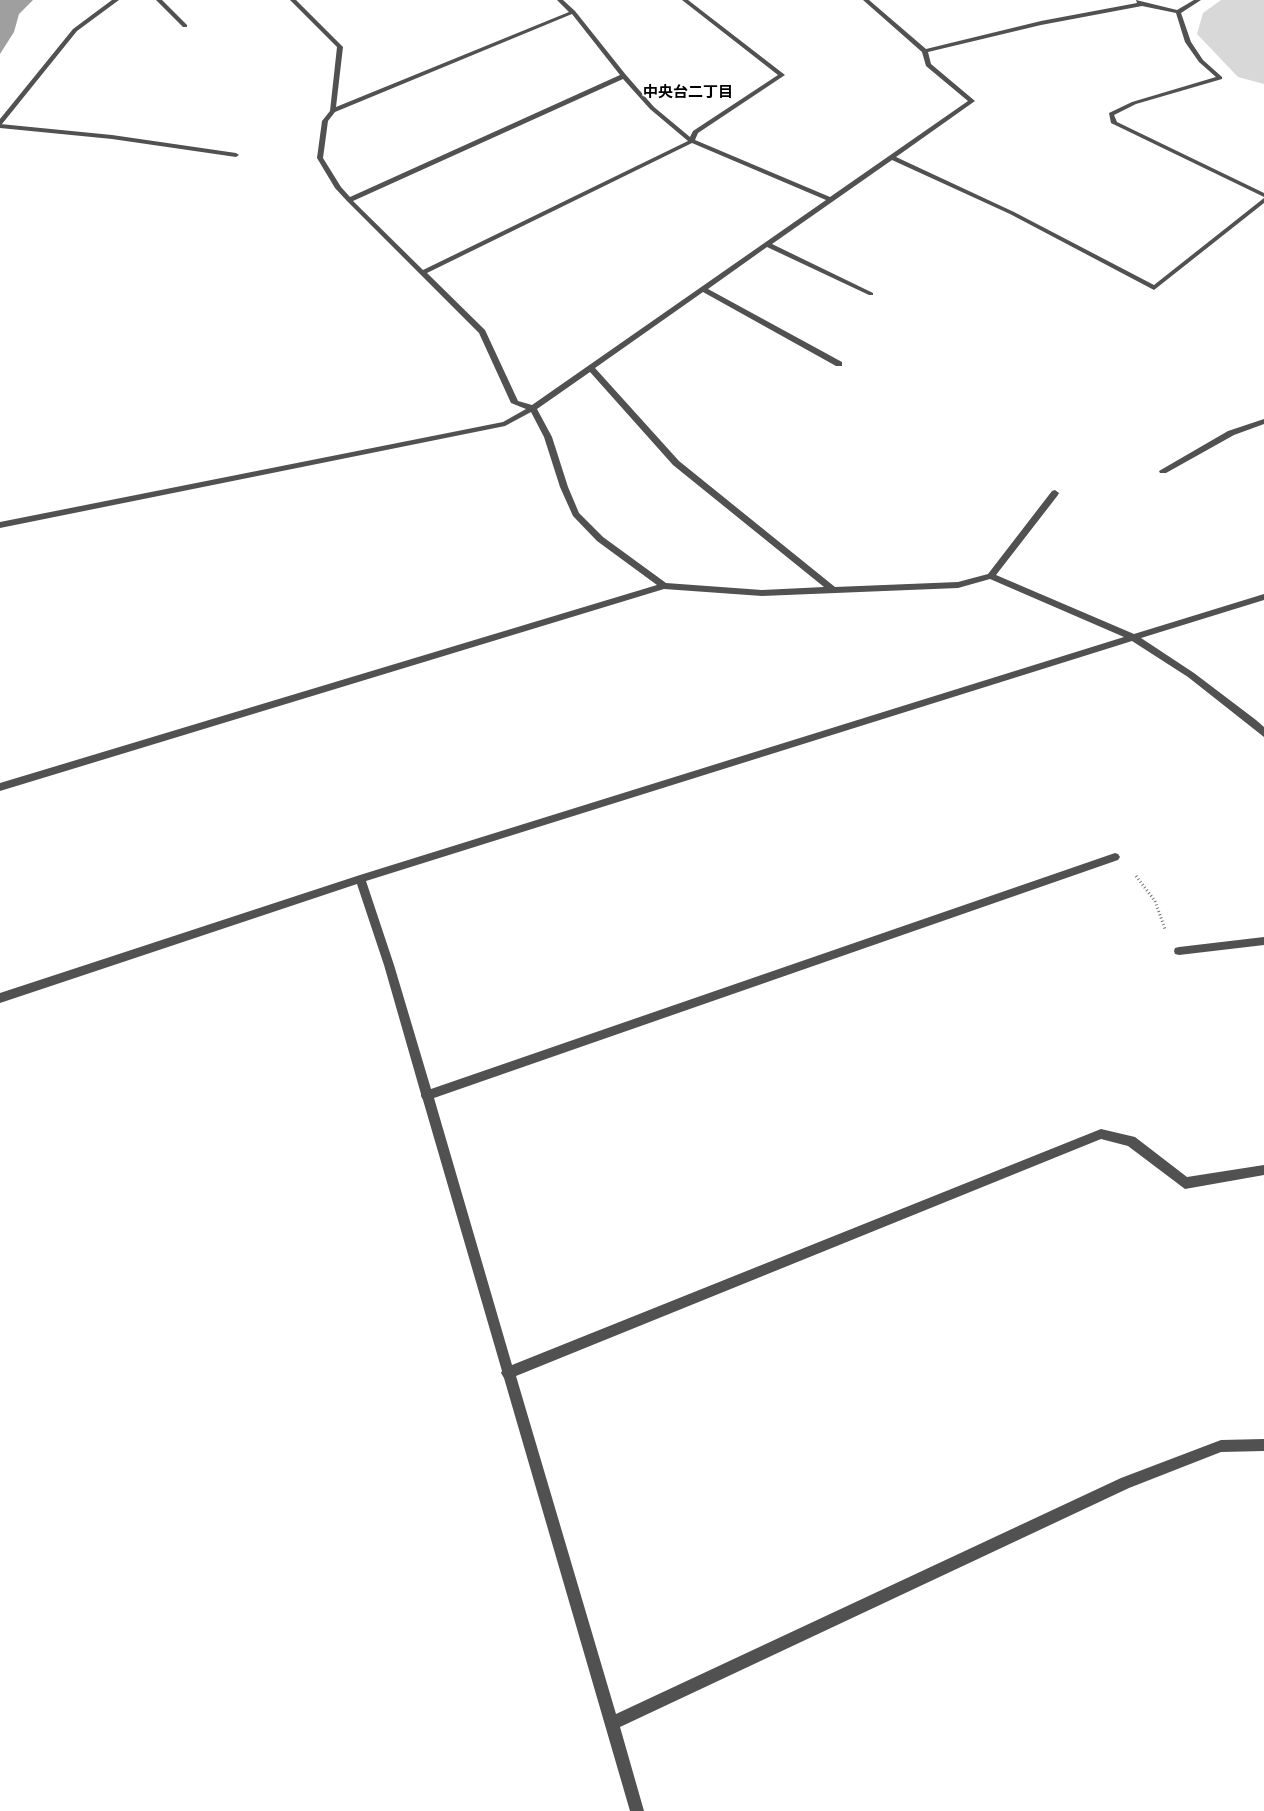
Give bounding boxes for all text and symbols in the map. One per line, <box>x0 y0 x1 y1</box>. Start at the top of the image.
district label: 中央台二丁目 <box>643 84 733 102</box>

